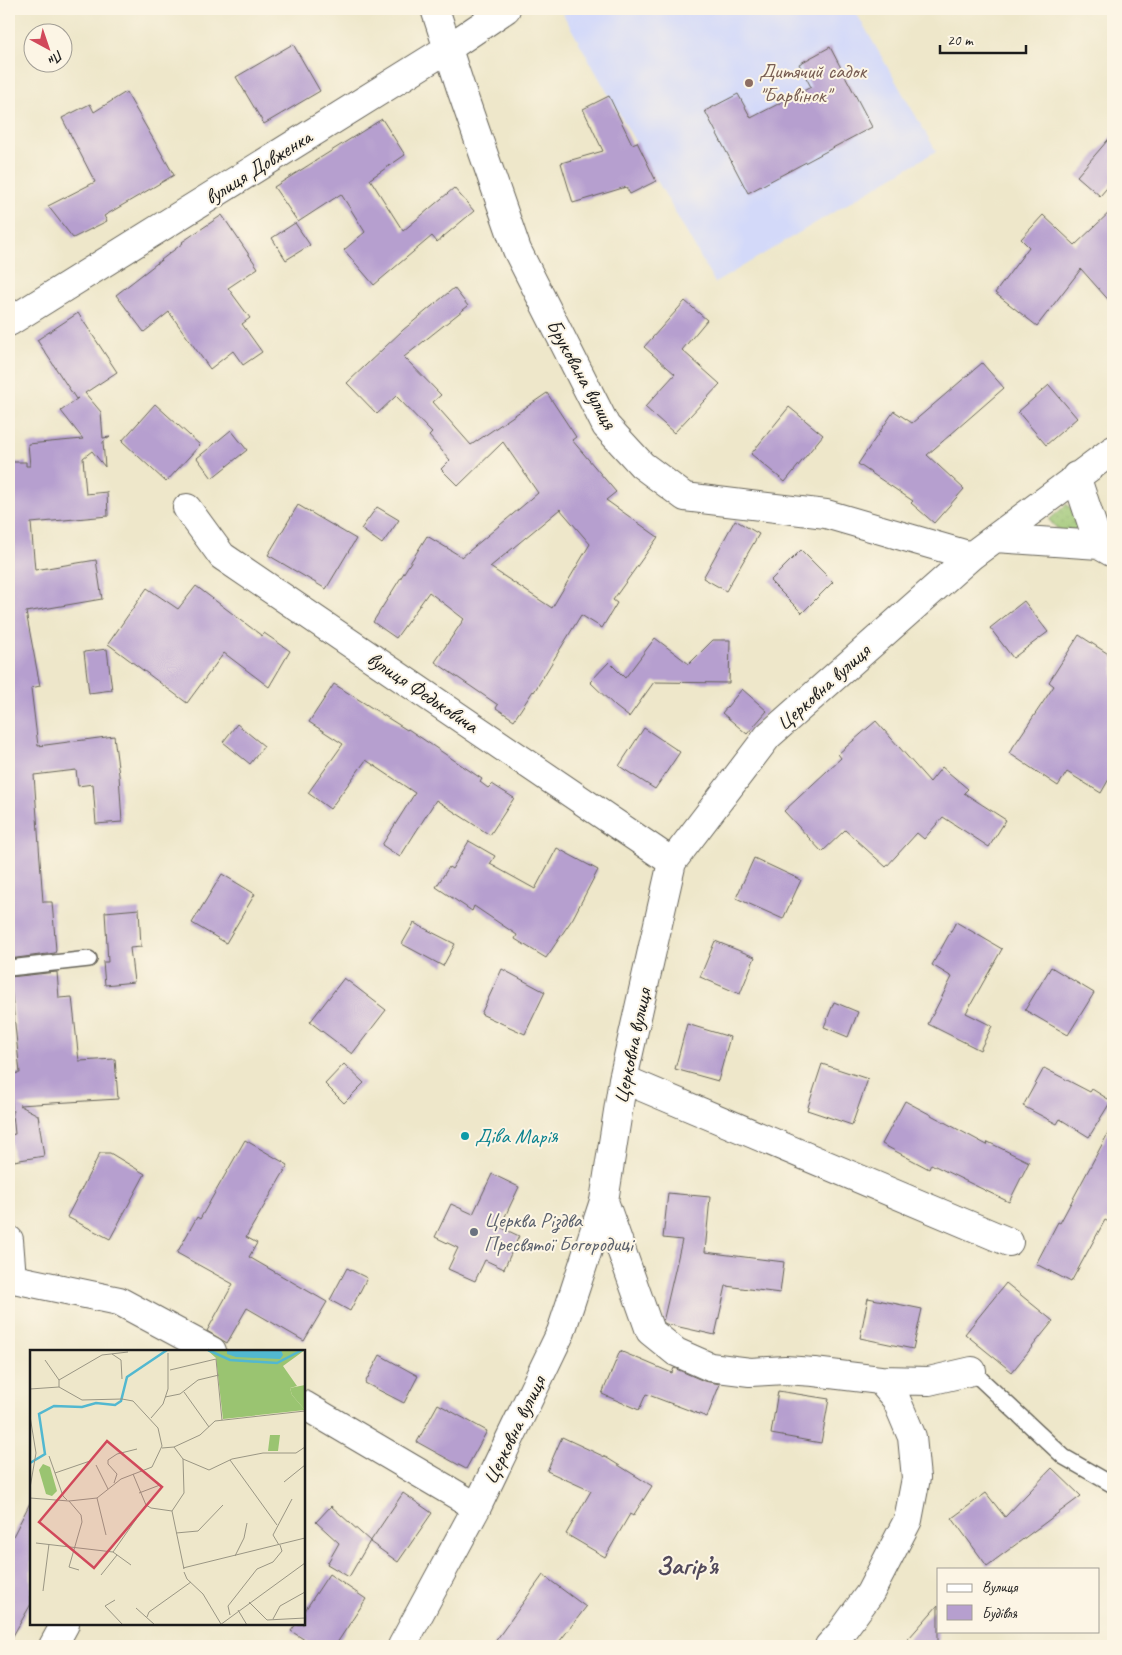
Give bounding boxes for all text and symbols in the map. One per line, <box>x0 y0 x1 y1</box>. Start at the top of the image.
north arrow <box>22 22 72 72</box>
scale bar <box>940 22 1026 54</box>
text: 20 m <box>947 31 974 50</box>
text: Пн <box>44 46 67 69</box>
place label: Дитячий садок "Барвінок" <box>759 58 867 108</box>
marker: Дитячий садок "Барвінок" <box>743 77 755 89</box>
street label: вулиця Довженка <box>200 123 318 210</box>
street label: Брукована вулиця <box>541 314 624 435</box>
street label: Церковна вулиця <box>771 637 877 736</box>
street label: вулиця Федьковича <box>362 645 485 740</box>
street label: Церковна вулиця <box>607 984 657 1106</box>
place label: Діва Марія <box>475 1123 559 1149</box>
marker: Діва Марія <box>459 1130 471 1142</box>
place label: Церква Різдва Пресвятої Богородиці <box>484 1207 636 1257</box>
marker: Церква Різдва Пресвятої Богородиці <box>468 1226 480 1238</box>
inset map <box>30 1350 305 1625</box>
street label: Церковна вулиця <box>477 1370 552 1488</box>
district label: Загір’я <box>656 1549 719 1582</box>
legend <box>937 1568 1100 1632</box>
text: Вулиця <box>982 1578 1019 1597</box>
text: Будівля <box>982 1604 1017 1623</box>

